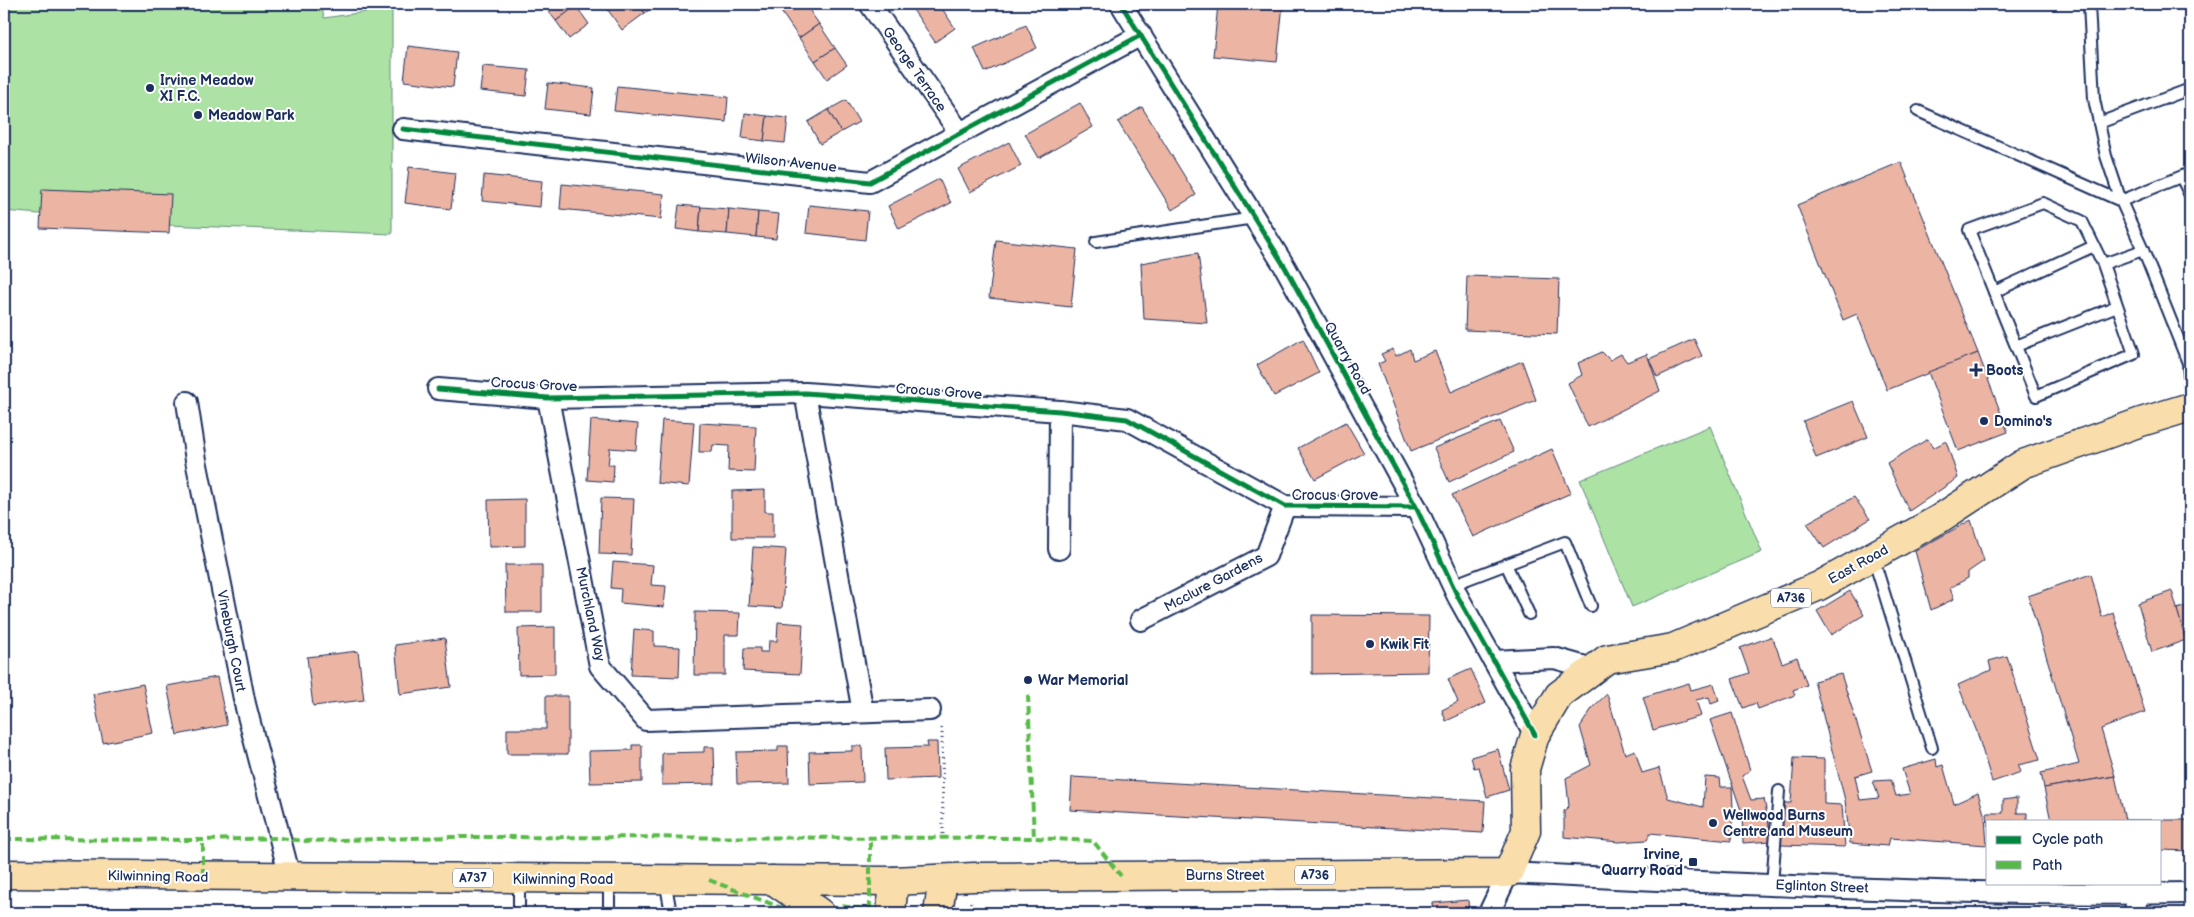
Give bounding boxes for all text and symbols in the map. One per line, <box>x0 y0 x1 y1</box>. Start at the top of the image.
street label: George Terrace <box>879 23 950 115</box>
place label: Irvine Meadow XI F.C. <box>160 72 254 105</box>
marker: Irvine Meadow XI F.C. <box>144 82 156 94</box>
place label: Meadow Park <box>208 107 295 124</box>
marker: Meadow Park <box>192 109 204 121</box>
street label: Wilson Avenue <box>744 149 838 176</box>
street label: Quarry Road <box>1321 319 1375 398</box>
place label: Boots <box>1986 362 2024 379</box>
marker: Boots <box>1970 364 1982 376</box>
street label: Crocus Grove <box>490 374 578 395</box>
street label: Crocus Grove <box>895 380 983 403</box>
place label: Domino's <box>1994 413 2052 430</box>
marker: Domino's <box>1978 415 1990 427</box>
street label: Crocus Grove <box>1292 487 1378 504</box>
street label: East Road <box>1825 541 1891 588</box>
street label: Mcclure Gardens <box>1161 549 1265 616</box>
street label: Murchland Way <box>572 565 609 664</box>
road number: A736 <box>1771 588 1811 608</box>
street label: Vineburgh Court <box>213 589 250 694</box>
place label: Kwik Fit <box>1380 636 1429 653</box>
marker: Kwik Fit <box>1364 638 1376 650</box>
place label: War Memorial <box>1038 672 1128 689</box>
marker: War Memorial <box>1022 674 1034 686</box>
place label: Wellwood Burns Centre and Museum <box>1723 807 1853 840</box>
marker: Wellwood Burns Centre and Museum <box>1707 817 1719 829</box>
legend <box>1986 820 2162 884</box>
text: Cycle path <box>2032 830 2103 849</box>
place label: Irvine, Quarry Road <box>1602 846 1683 879</box>
marker: Irvine, Quarry Road <box>1687 856 1699 868</box>
text: Path <box>2032 856 2062 875</box>
road number: A736 <box>1295 866 1335 884</box>
street label: Kilwinning Road <box>107 867 209 886</box>
street label: Burns Street <box>1185 867 1265 884</box>
road number: A737 <box>453 868 493 888</box>
street label: Kilwinning Road <box>513 871 613 888</box>
street label: Eglinton Street <box>1775 876 1870 897</box>

